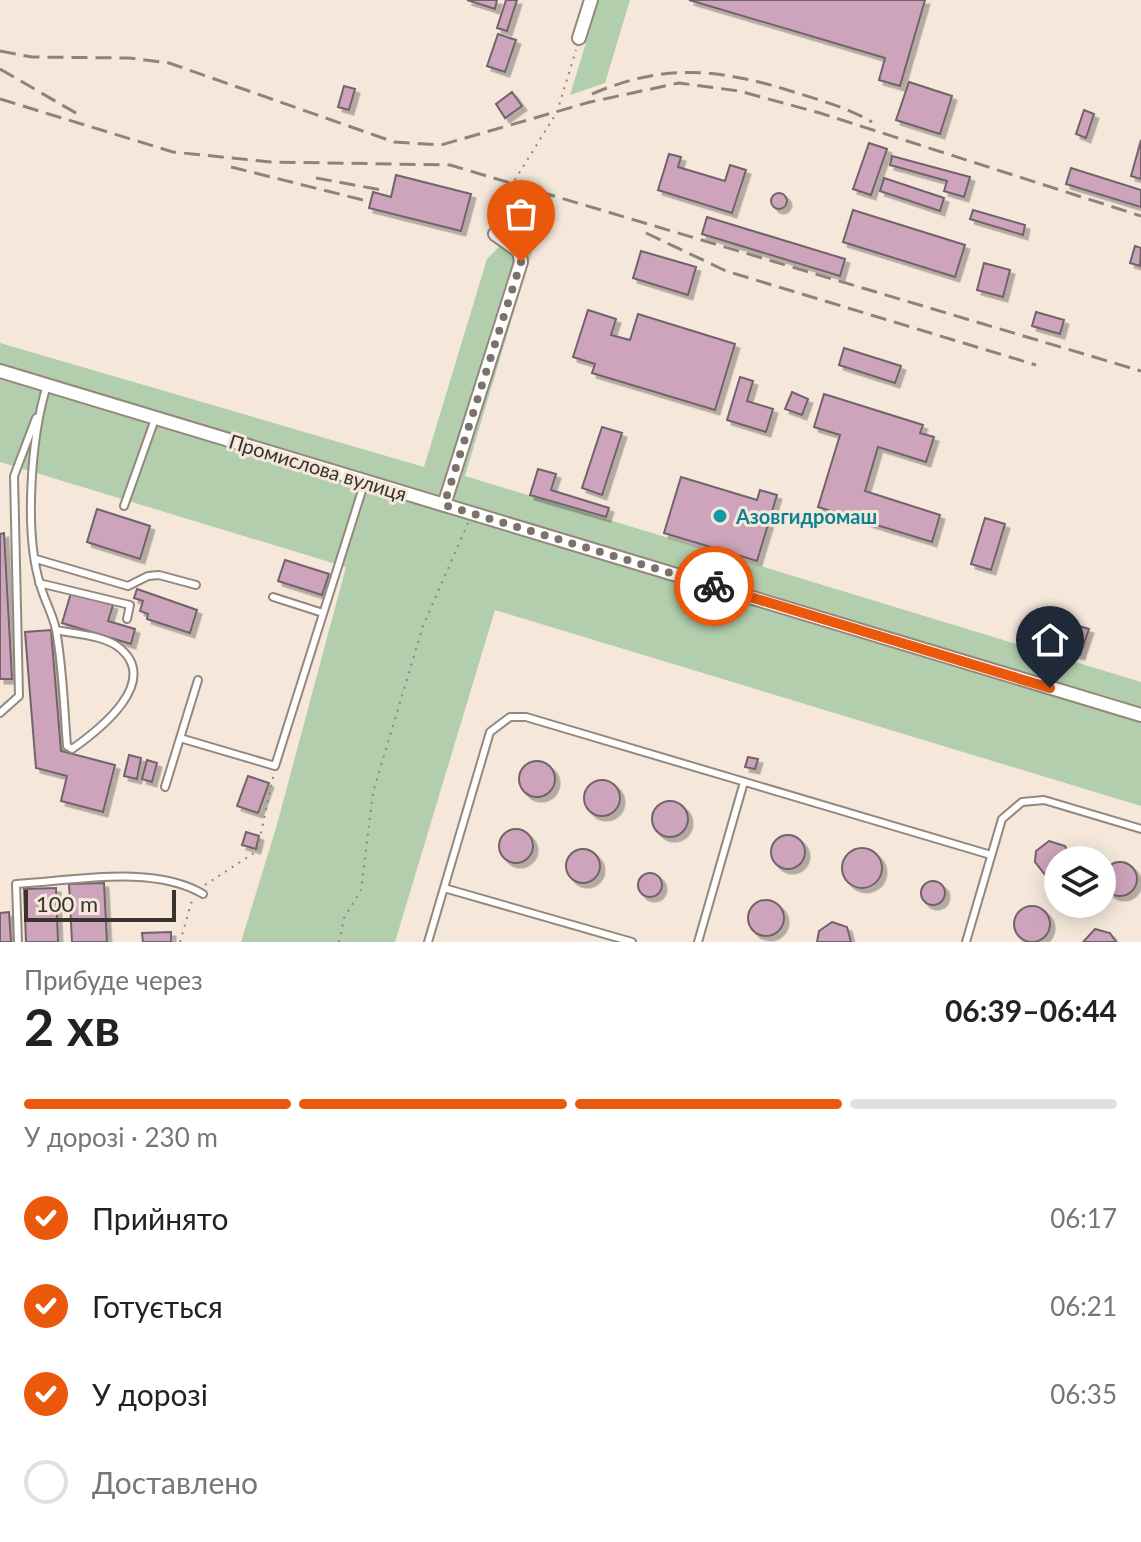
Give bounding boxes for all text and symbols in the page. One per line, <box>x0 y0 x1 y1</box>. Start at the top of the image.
pin <box>487 180 555 262</box>
icon: bag <box>499 192 543 236</box>
street label: Промислова вулиця <box>226 429 410 505</box>
place label: Азовгидромаш <box>735 504 877 528</box>
marker: Азовгидромаш <box>711 507 729 525</box>
courier <box>674 546 754 626</box>
icon: bike <box>692 564 736 608</box>
pin <box>1016 606 1084 688</box>
icon: home <box>1028 618 1072 662</box>
map controls <box>1044 846 1116 918</box>
button: layers <box>1044 846 1116 918</box>
scale bar <box>24 886 176 922</box>
text: 100 m <box>36 890 98 917</box>
text: Прибуде через <box>24 964 203 996</box>
text: 06:39–06:44 <box>945 992 1117 1028</box>
text: 2 хв <box>24 995 120 1057</box>
text: У дорозі · 230 m <box>24 1121 218 1153</box>
icon: check <box>24 1196 68 1240</box>
text: Прийнято <box>92 1200 228 1236</box>
text: 06:17 <box>1050 1202 1117 1234</box>
icon: check <box>24 1284 68 1328</box>
text: Готується <box>92 1288 223 1324</box>
text: 06:21 <box>1050 1290 1117 1322</box>
icon: check <box>24 1372 68 1416</box>
text: У дорозі <box>92 1376 208 1412</box>
text: 06:35 <box>1050 1378 1117 1410</box>
text: Доставлено <box>92 1464 258 1500</box>

